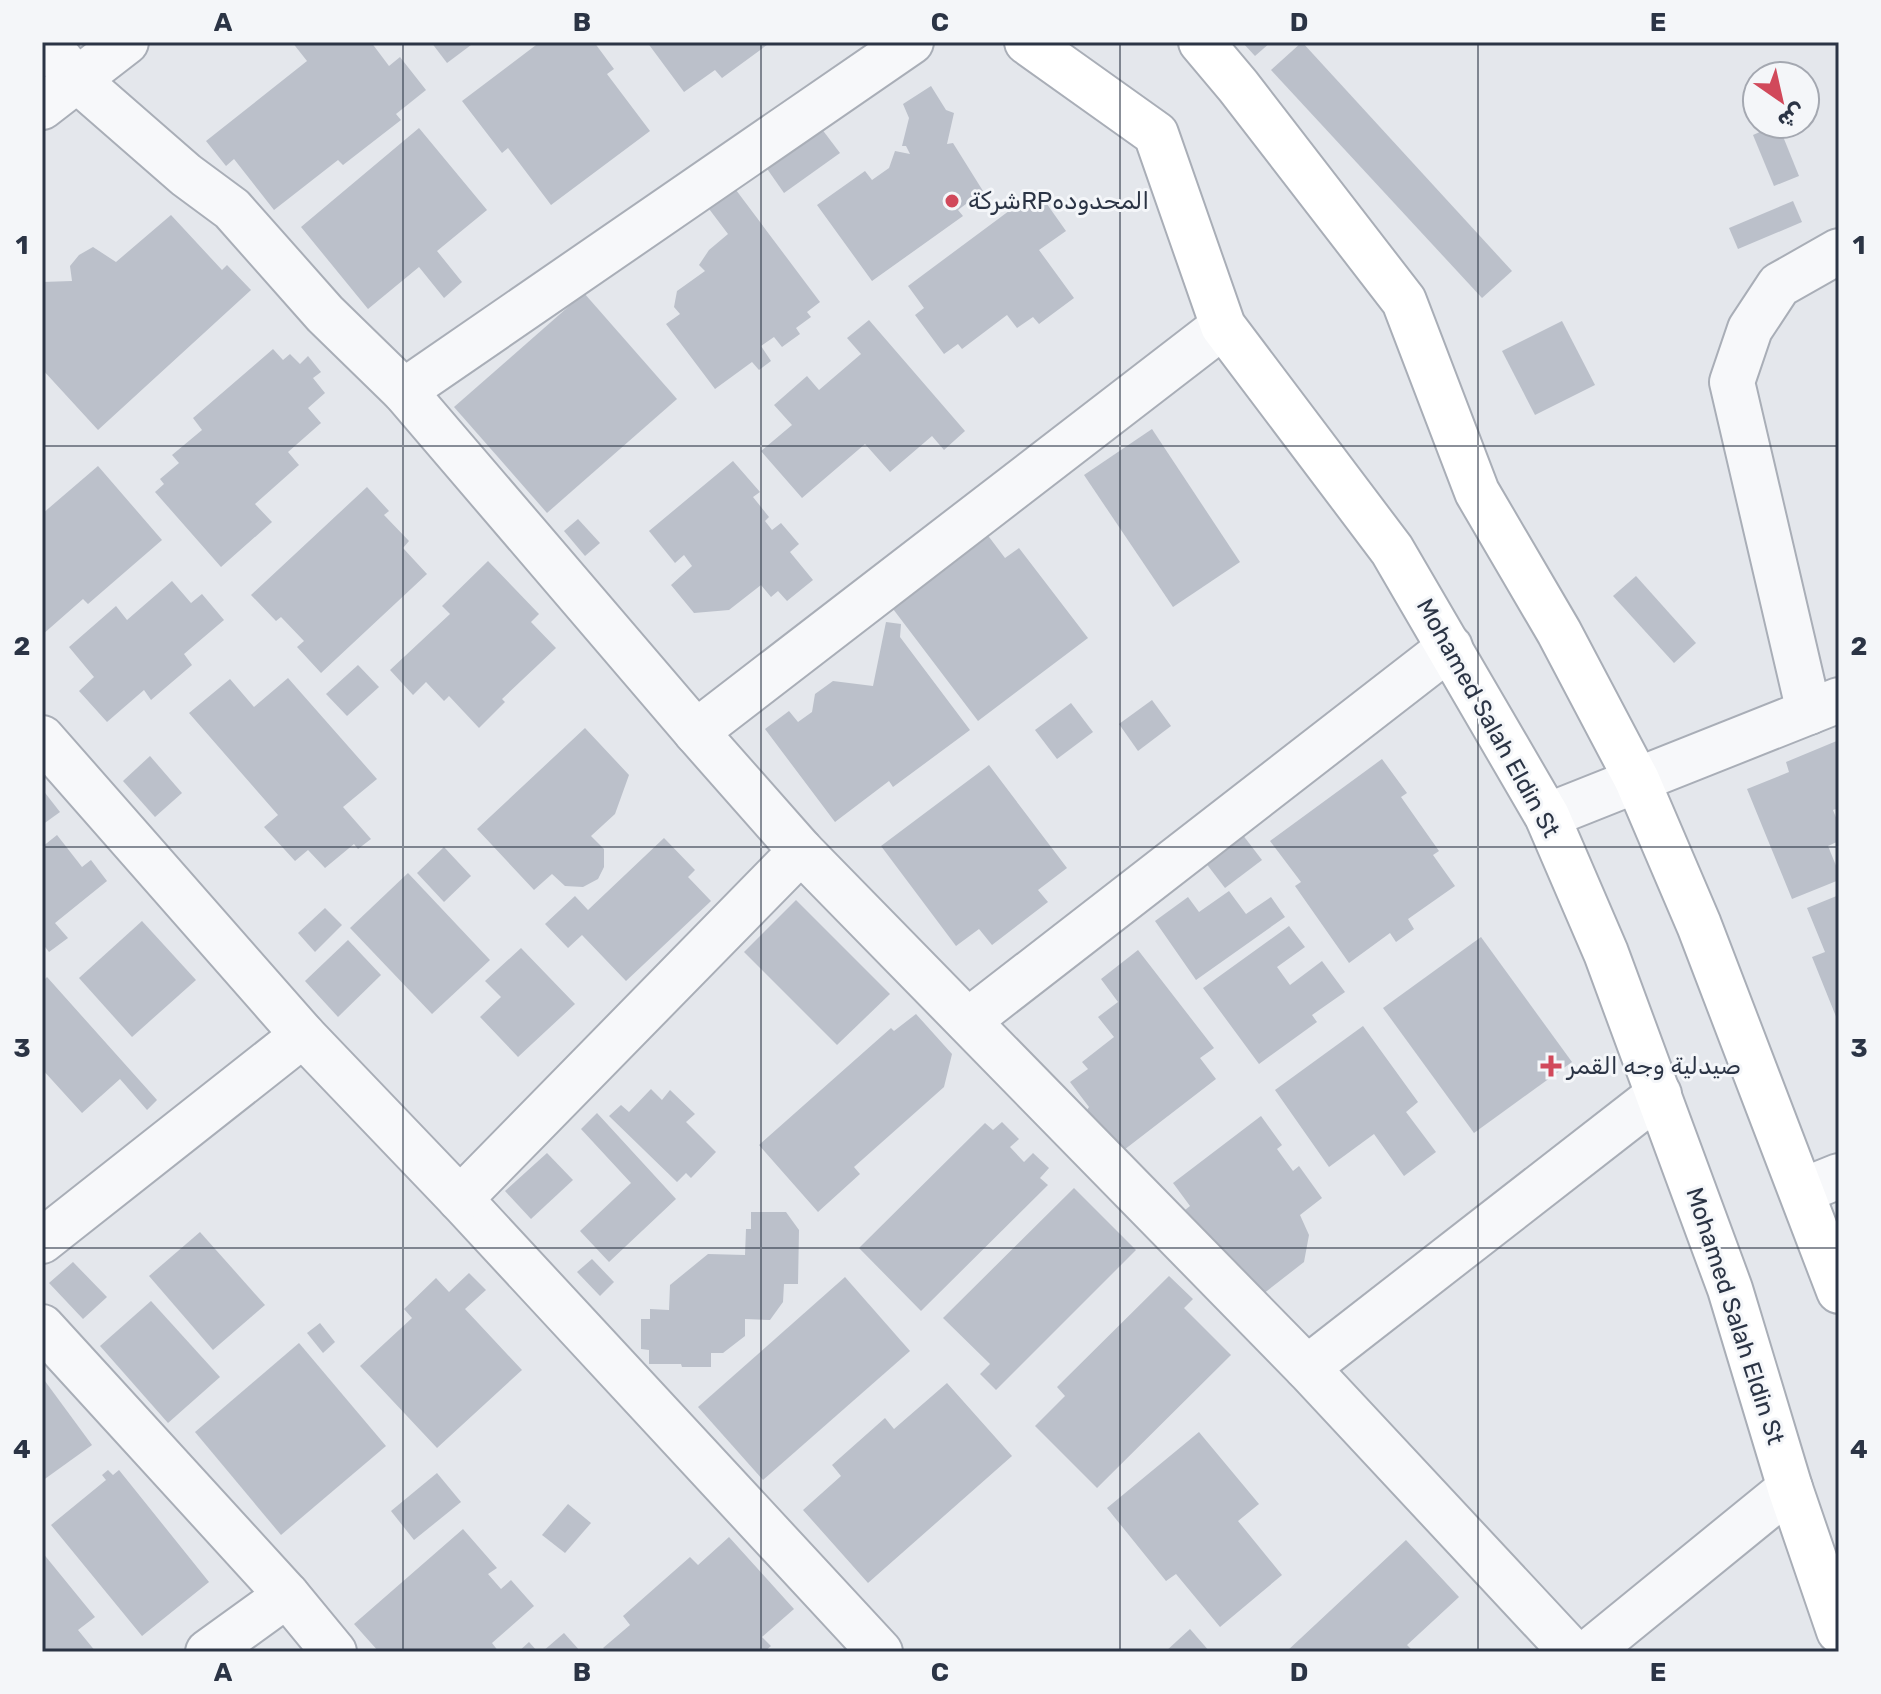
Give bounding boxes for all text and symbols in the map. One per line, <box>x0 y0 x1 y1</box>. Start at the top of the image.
text: A <box>214 7 233 38</box>
text: B <box>573 7 591 38</box>
text: C <box>931 7 949 38</box>
text: D <box>1290 7 1308 38</box>
text: E <box>1650 7 1666 38</box>
north arrow <box>1741 60 1821 140</box>
text: ش <box>1773 97 1811 135</box>
place label: شركةRPالمحدوده <box>968 187 1149 215</box>
marker: شركةRPالمحدوده <box>943 192 961 210</box>
text: 1 <box>16 230 28 261</box>
text: 1 <box>1853 230 1865 261</box>
street label: Mohamed Salah Eldin St <box>1411 594 1565 842</box>
text: 2 <box>14 631 30 662</box>
text: 2 <box>1851 631 1867 662</box>
text: 3 <box>13 1033 31 1064</box>
text: 3 <box>1850 1033 1868 1064</box>
place label: صيدلية وجه القمر <box>1565 1052 1741 1080</box>
marker: صيدلية وجه القمر <box>1542 1057 1560 1075</box>
street label: Mohamed Salah Eldin St <box>1680 1184 1790 1448</box>
text: 4 <box>13 1434 31 1465</box>
text: 4 <box>1850 1434 1868 1465</box>
text: A <box>214 1657 233 1688</box>
text: B <box>573 1657 591 1688</box>
text: C <box>931 1657 949 1688</box>
text: D <box>1290 1657 1308 1688</box>
text: E <box>1650 1657 1666 1688</box>

